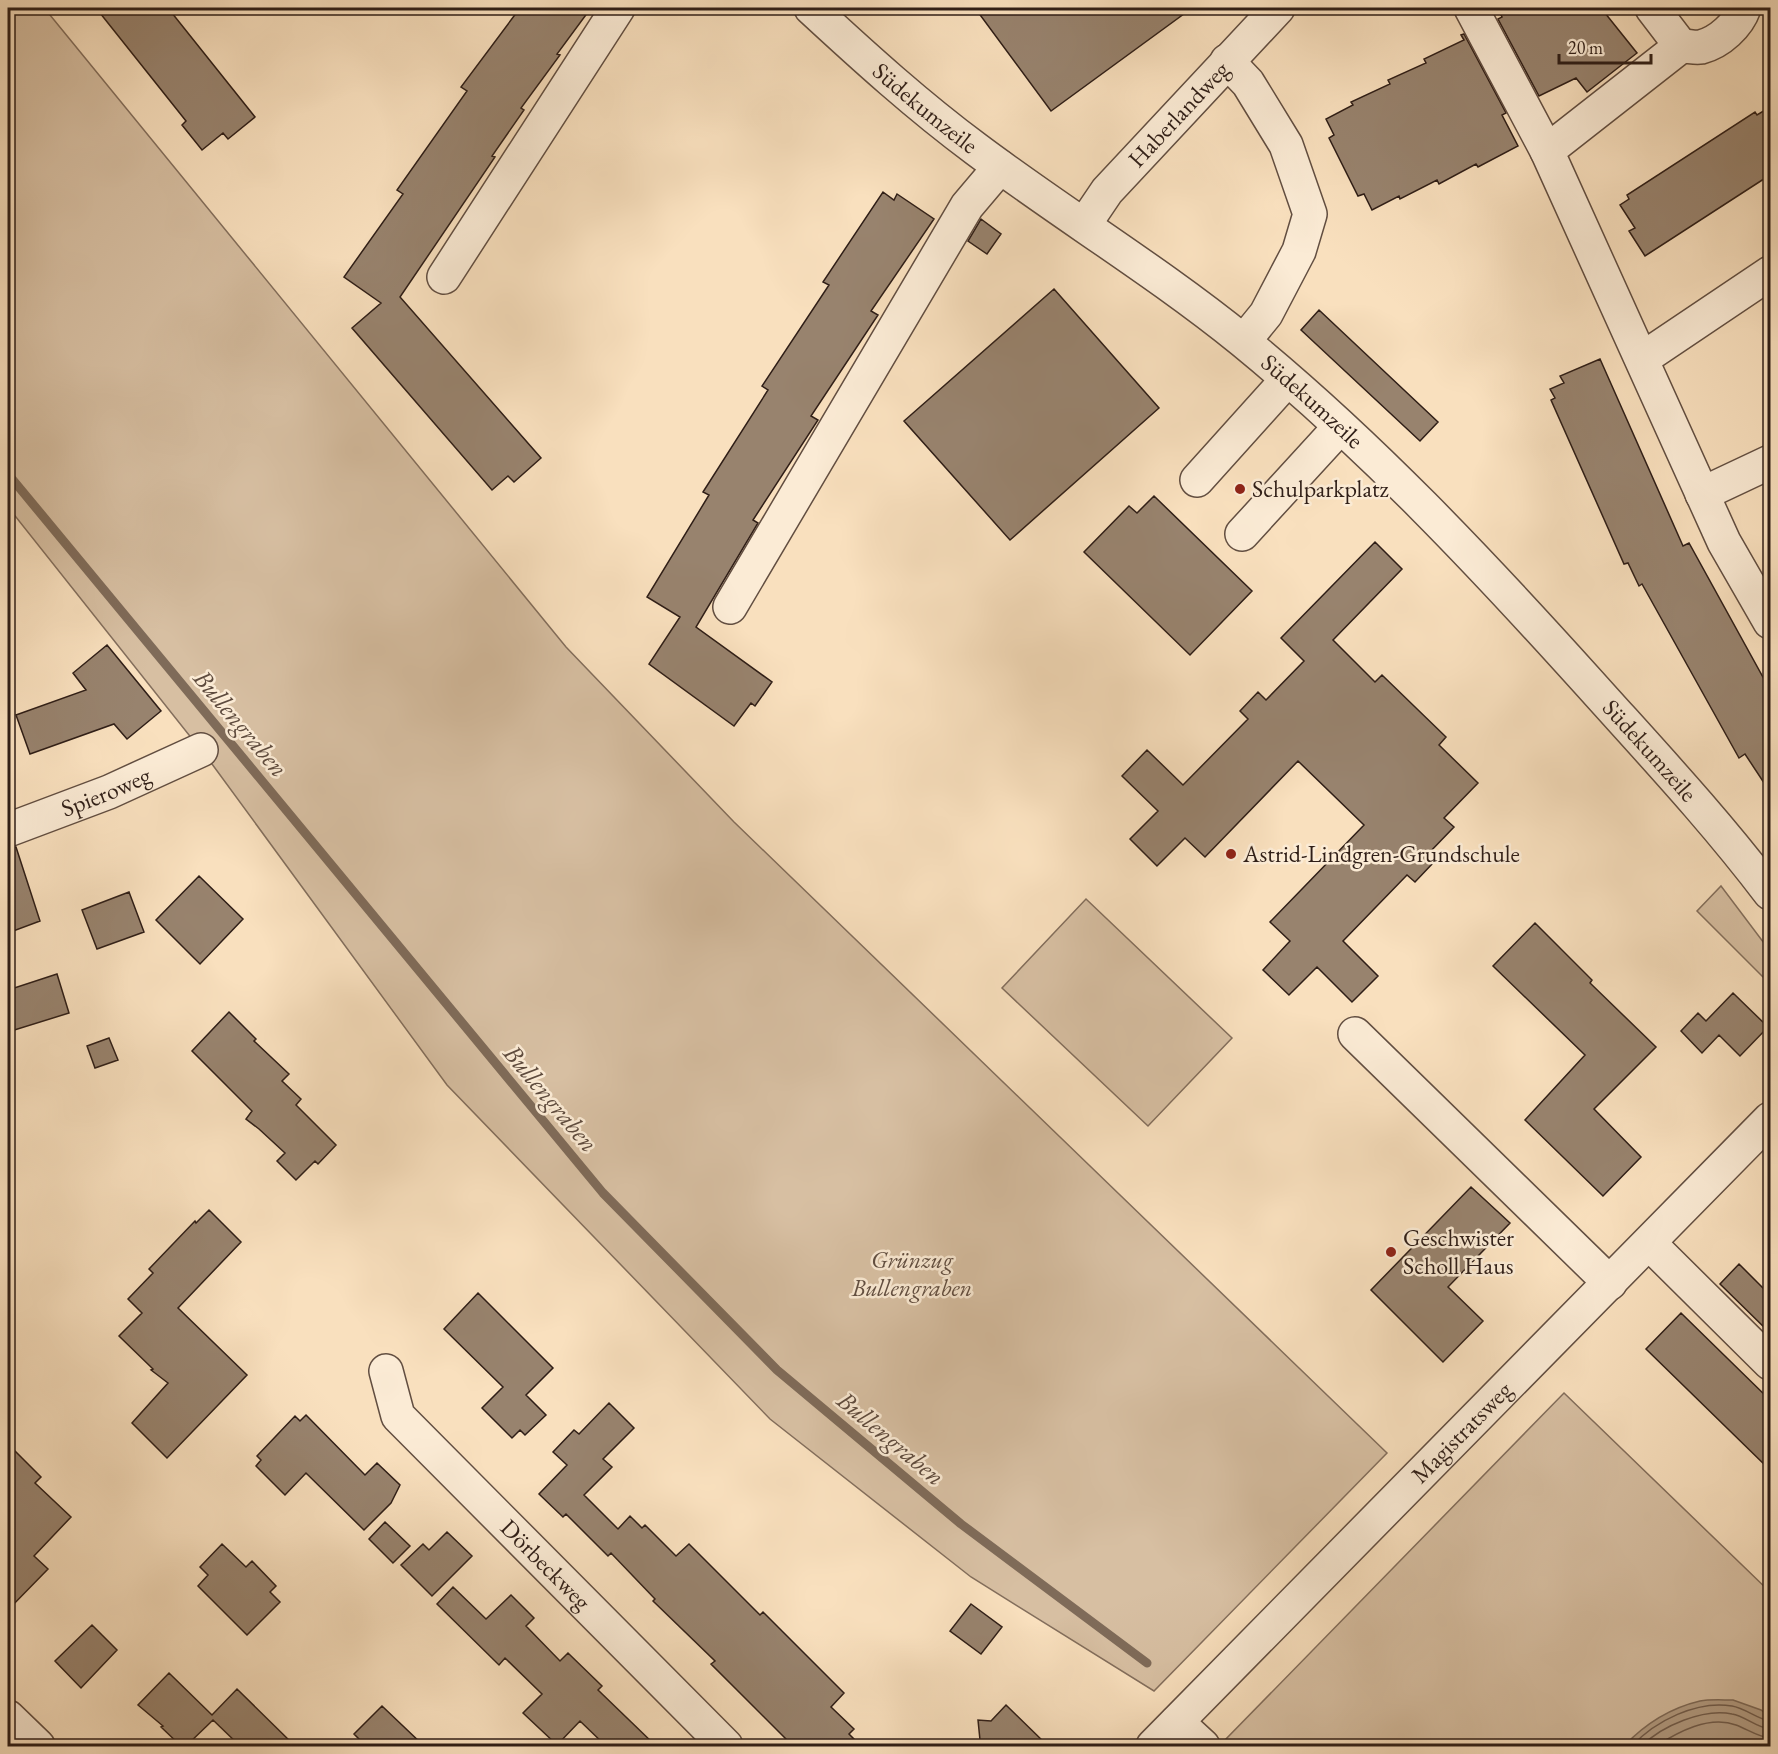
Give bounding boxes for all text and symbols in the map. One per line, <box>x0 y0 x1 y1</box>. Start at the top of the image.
scale bar <box>1559 27 1650 65</box>
text: 20 m <box>1568 36 1603 59</box>
street label: Haberlandweg <box>1121 54 1236 174</box>
street label: Südekumzeile <box>866 55 984 160</box>
street label: Südekumzeile <box>1255 347 1371 455</box>
place label: Schulparkplatz <box>1252 473 1389 504</box>
marker: Schulparkplatz <box>1233 482 1247 496</box>
water label: Bullengraben <box>185 661 296 784</box>
street label: Südekumzeile <box>1596 692 1704 808</box>
street label: Spieroweg <box>57 759 156 824</box>
place label: Astrid-Lindgren-Grundschule <box>1242 838 1520 869</box>
marker: Astrid-Lindgren-Grundschule <box>1224 847 1238 861</box>
water label: Bullengraben <box>495 1036 606 1159</box>
place label: Geschwister Scholl Haus <box>1403 1222 1514 1281</box>
park label: Grünzug Bullengraben <box>851 1244 972 1303</box>
marker: Geschwister Scholl Haus <box>1384 1245 1398 1259</box>
street label: Magistratsweg <box>1404 1374 1519 1490</box>
water label: Bullengraben <box>829 1382 952 1493</box>
street label: Dörbeckweg <box>494 1512 598 1617</box>

